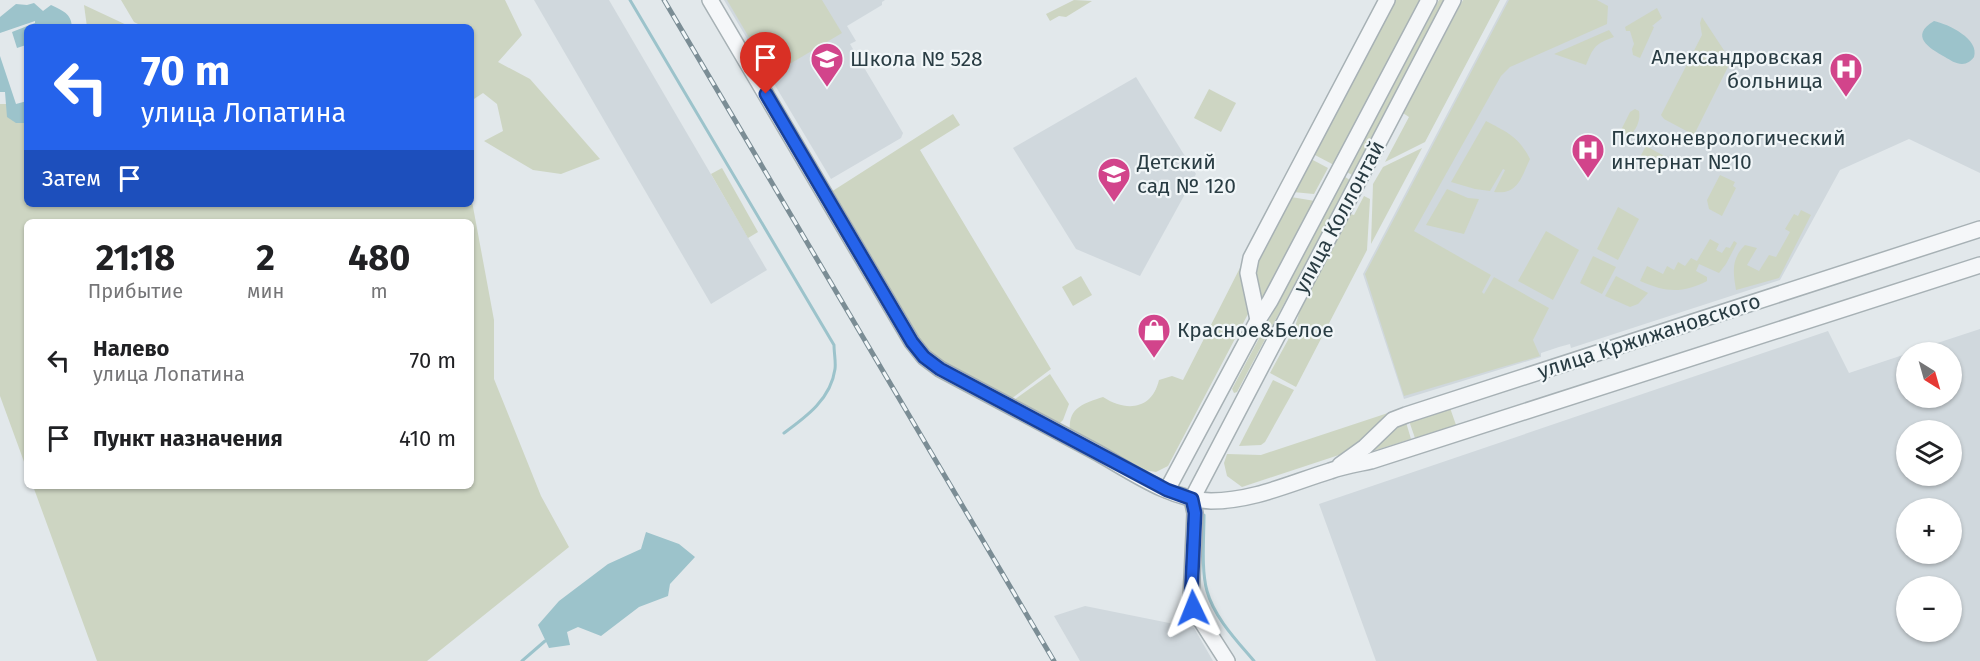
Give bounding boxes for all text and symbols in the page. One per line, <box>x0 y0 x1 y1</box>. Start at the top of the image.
pin <box>740 32 791 94</box>
icon: arrive <box>749 41 782 74</box>
school or university icon: Школа № 528 <box>809 41 845 88</box>
place label: Александровская больница <box>1651 44 1823 94</box>
text: 70 m <box>141 46 230 96</box>
place label: Школа № 528 <box>850 46 983 72</box>
icon: left <box>42 48 120 126</box>
hospital icon: Александровская больница <box>1828 51 1864 98</box>
text: улица Лопатина <box>141 97 346 129</box>
place label: Психоневрологический интернат №10 <box>1611 125 1846 175</box>
hospital icon: Психоневрологический интернат №10 <box>1570 132 1606 179</box>
street label: улица Коллонтай <box>1288 136 1390 298</box>
place label: Детский сад № 120 <box>1136 149 1236 199</box>
school or university icon: Детский сад № 120 <box>1096 156 1132 203</box>
icon: arrive <box>113 162 146 195</box>
text: Затем <box>42 165 101 192</box>
text: 21:18 <box>96 236 175 280</box>
text: 2 <box>256 236 275 280</box>
text: 480 <box>348 236 410 280</box>
text: Прибытие <box>88 279 183 303</box>
text: мин <box>247 279 284 303</box>
text: m <box>371 279 388 303</box>
street label: улица Кржижановского <box>1534 288 1764 384</box>
shop icon: Красное&Белое <box>1136 312 1172 359</box>
place label: Красное&Белое <box>1177 317 1334 343</box>
text: Налево <box>93 335 169 362</box>
north arrow <box>1896 342 1962 408</box>
map controls <box>1896 342 1962 642</box>
icon: left <box>42 344 75 377</box>
text: 70 m <box>410 347 456 374</box>
text: улица Лопатина <box>93 362 245 386</box>
button: layers <box>1896 420 1962 486</box>
icon: arrive <box>42 422 75 455</box>
text: Пункт назначения <box>93 425 283 452</box>
text: 410 m <box>399 425 456 452</box>
button: + <box>1896 498 1962 564</box>
position arrow <box>1161 576 1225 640</box>
button: − <box>1896 576 1962 642</box>

